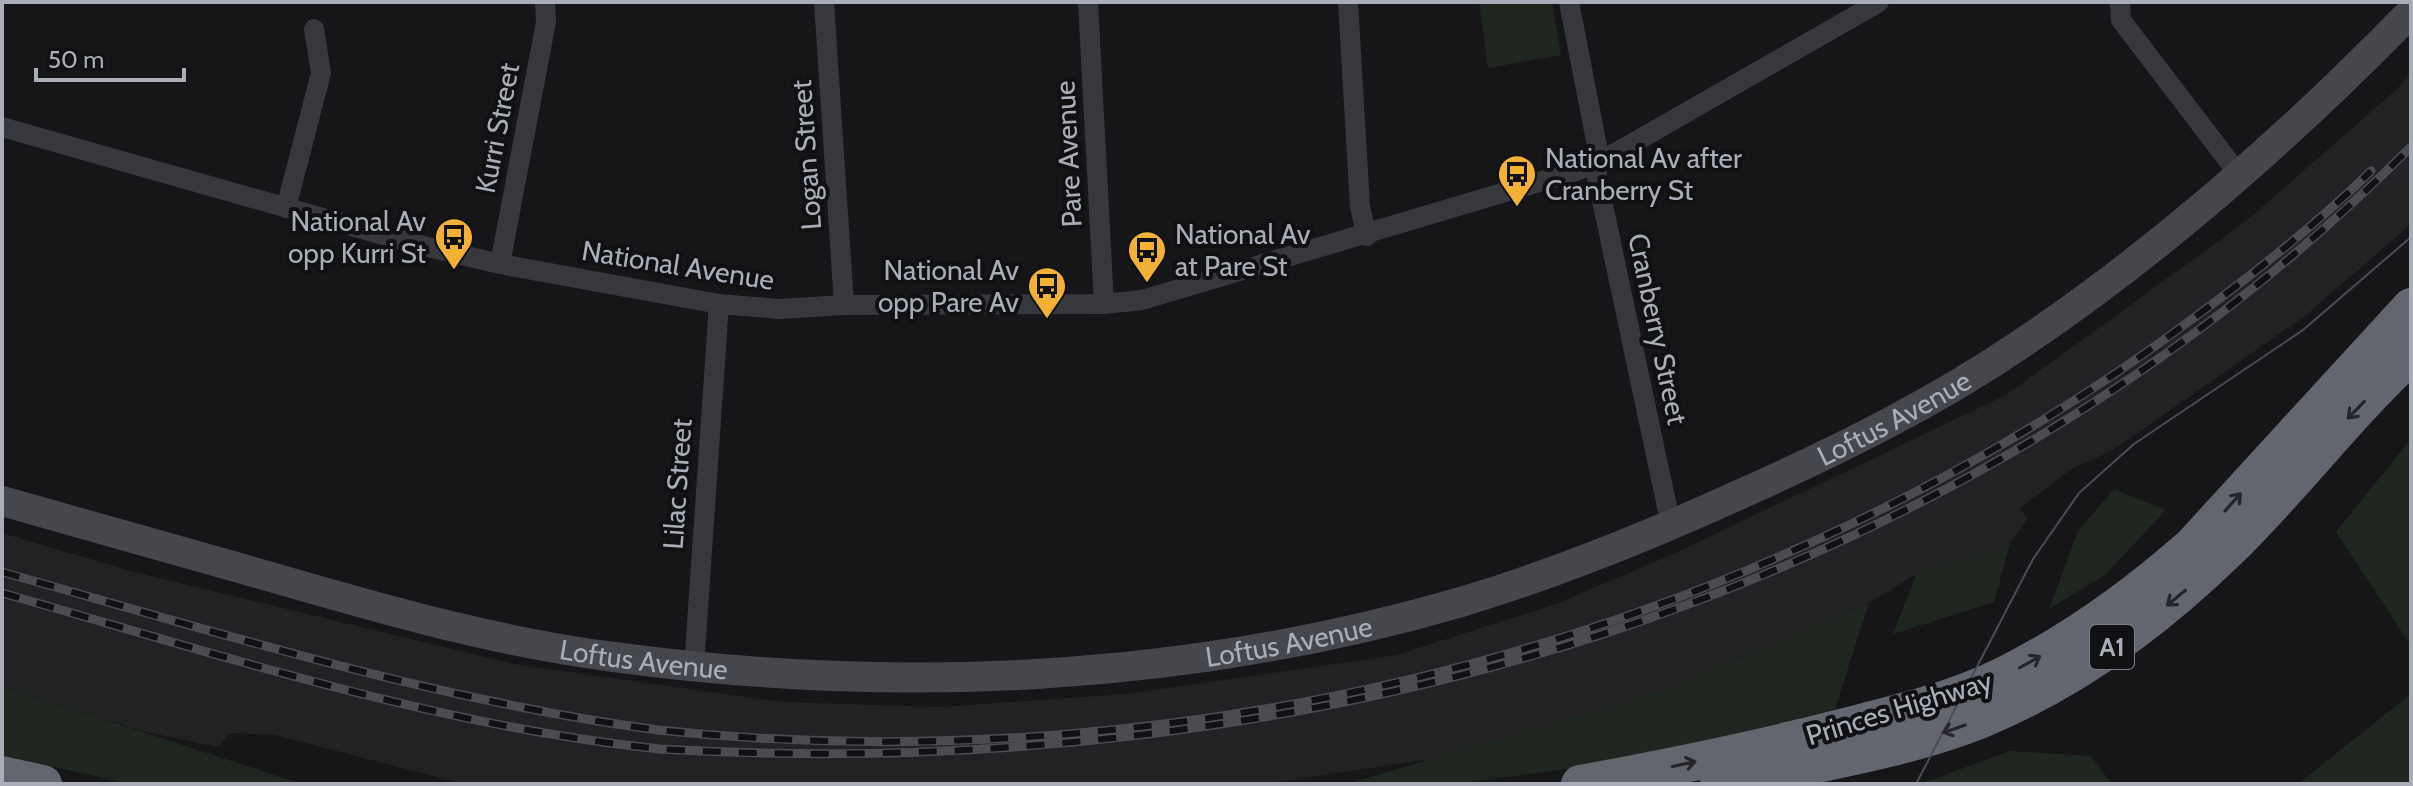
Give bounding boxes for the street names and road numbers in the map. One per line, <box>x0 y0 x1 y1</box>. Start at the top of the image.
street label: Kurri Street <box>468 60 526 196</box>
street label: Logan Street <box>784 79 828 231</box>
street label: Pare Avenue <box>1047 80 1089 228</box>
street label: Cranberry Street <box>1621 230 1695 428</box>
street label: National Avenue <box>579 233 777 297</box>
street label: Loftus Avenue <box>1812 363 1977 473</box>
street label: Lilac Street <box>655 417 699 551</box>
street label: Loftus Avenue <box>1203 609 1375 674</box>
road number: A1 <box>2090 625 2134 669</box>
street label: Loftus Avenue <box>557 632 729 686</box>
street label: Princes Highway <box>1802 664 1996 752</box>

